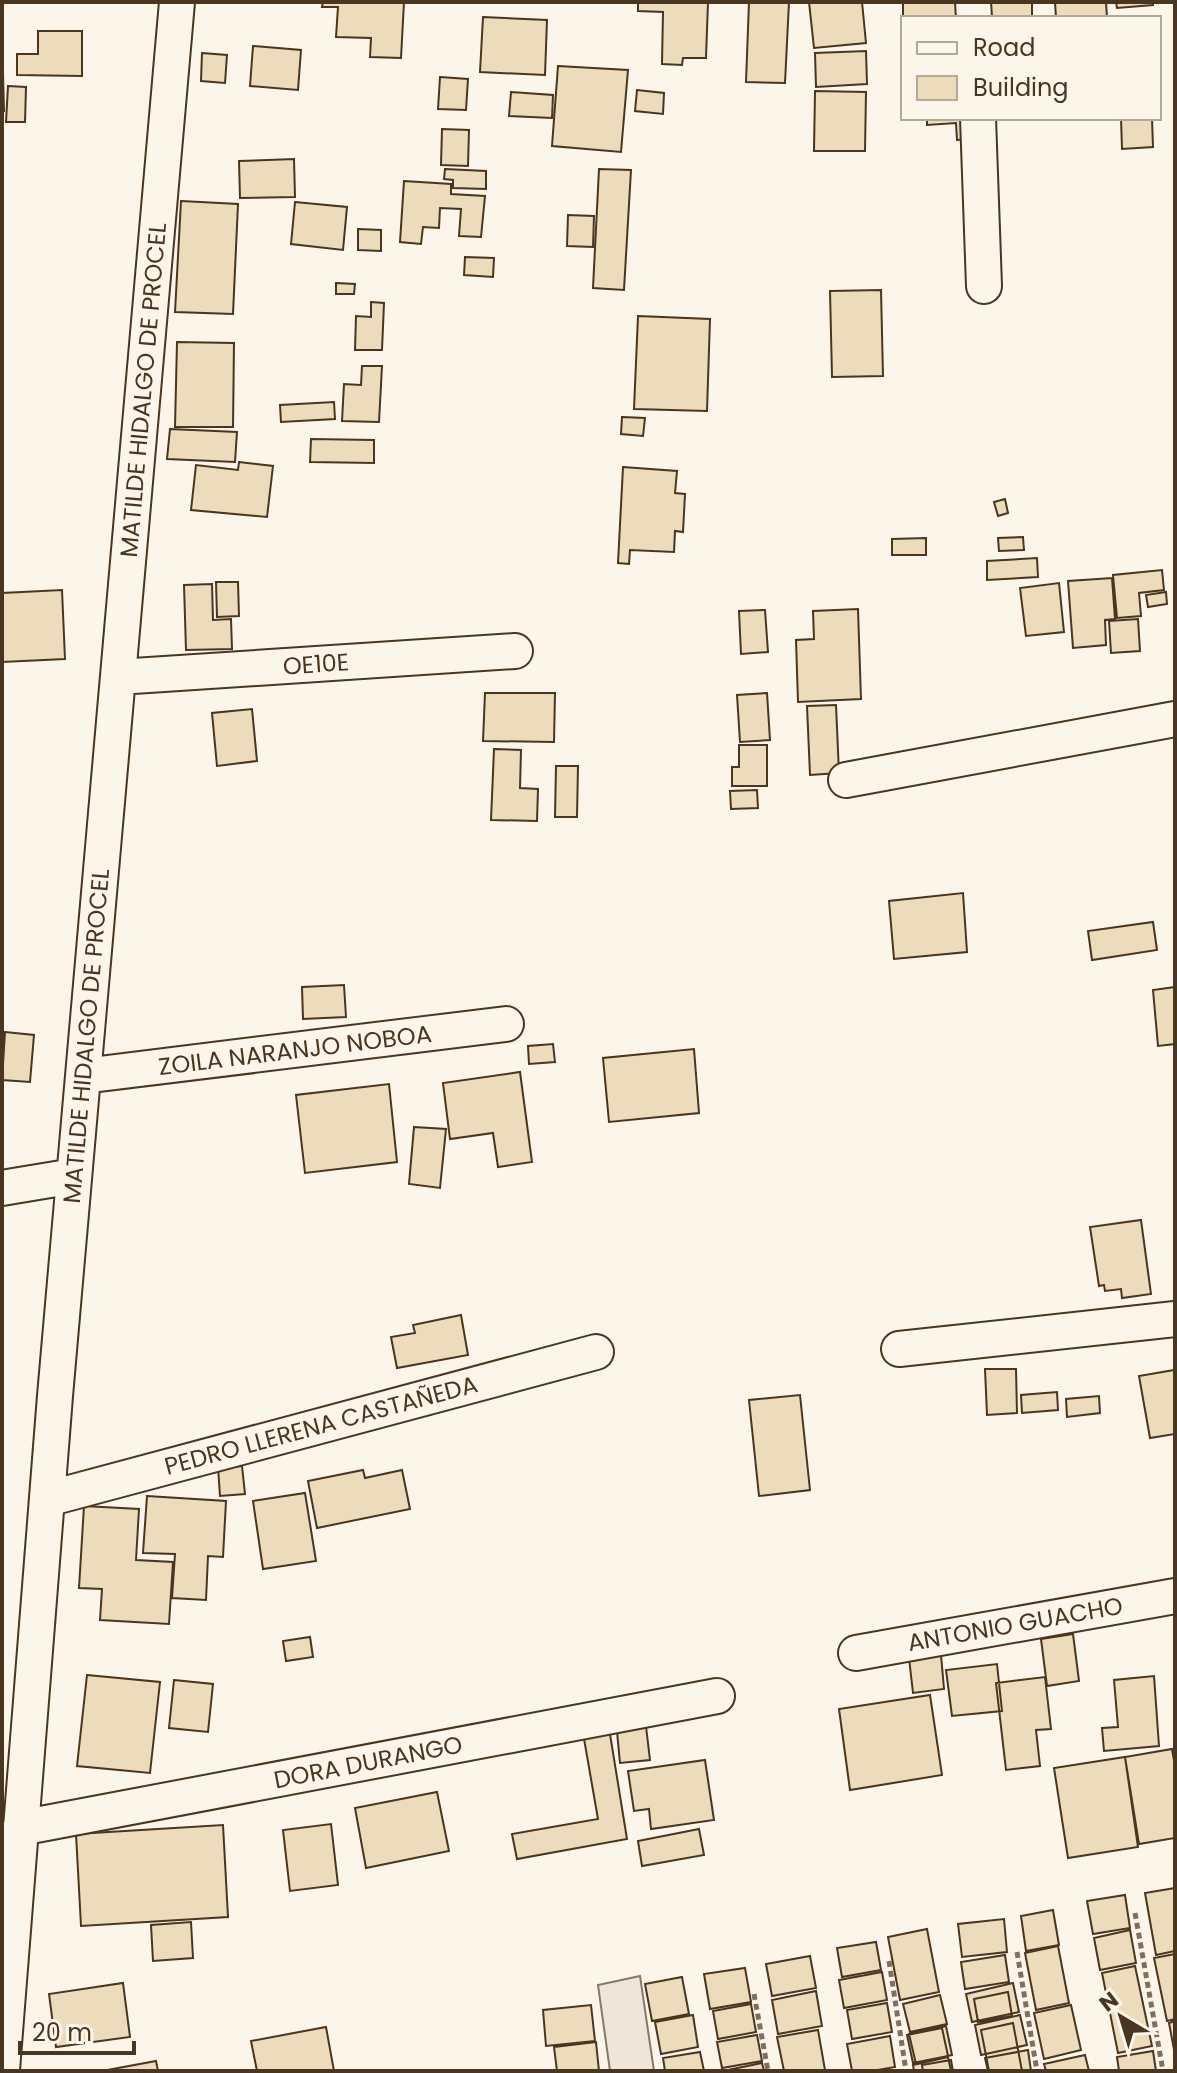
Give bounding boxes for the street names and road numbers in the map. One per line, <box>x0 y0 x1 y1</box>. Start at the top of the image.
street label: MATILDE HIDALGO DE PROCEL <box>112 221 174 559</box>
street label: OE10E <box>282 645 350 683</box>
street label: MATILDE HIDALGO DE PROCEL <box>55 867 117 1205</box>
street label: ZOILA NARANJO NOBOA <box>157 1017 433 1083</box>
street label: PEDRO LLERENA CASTAÑEDA <box>161 1367 481 1483</box>
street label: ANTONIO GUACHO <box>905 1589 1125 1659</box>
street label: DORA DURANGO <box>271 1728 465 1796</box>

